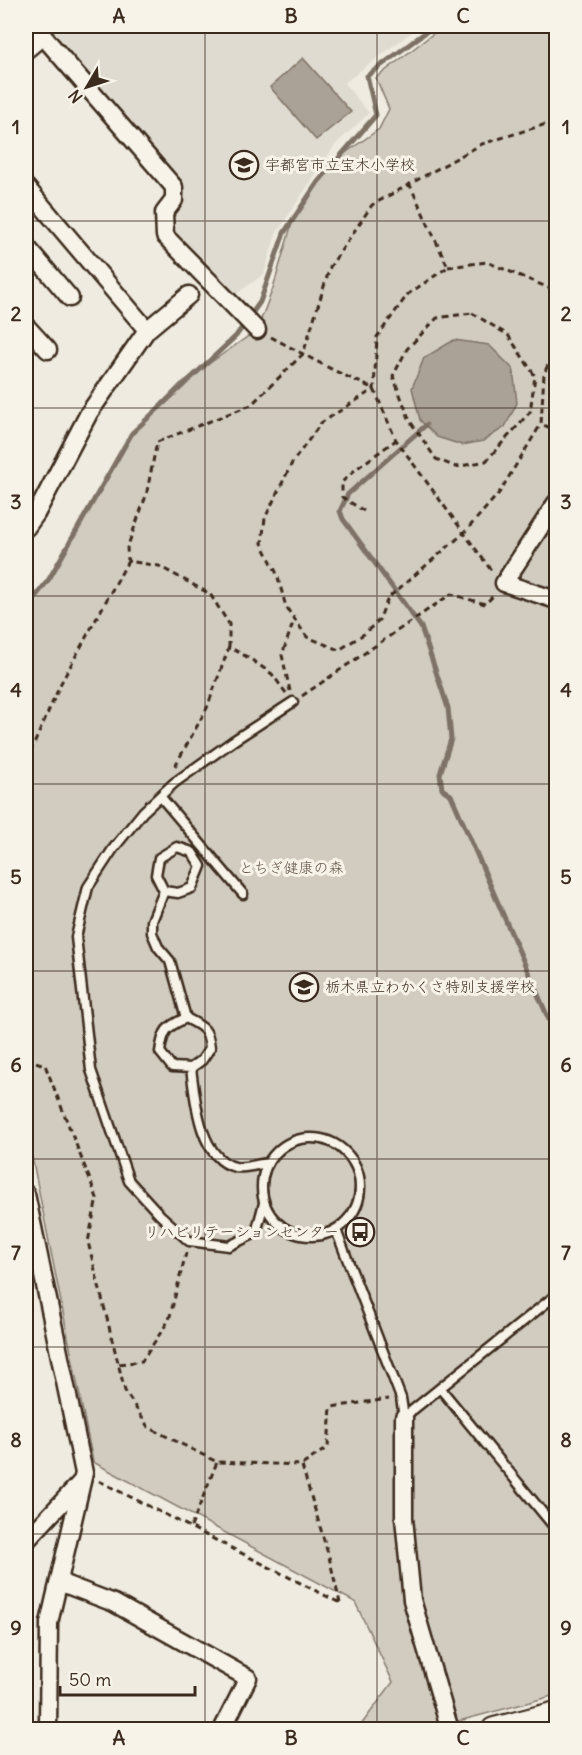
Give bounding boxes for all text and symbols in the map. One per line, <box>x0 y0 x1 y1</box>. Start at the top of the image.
text: A <box>113 3 126 28</box>
text: B <box>284 3 298 28</box>
text: C <box>456 3 470 28</box>
north arrow <box>57 57 117 117</box>
text: N <box>64 86 87 107</box>
text: 1 <box>12 114 20 139</box>
text: 1 <box>562 114 570 139</box>
school or university icon: 宇都宮市立宝木小学校 <box>228 149 260 181</box>
place label: 宇都宮市立宝木小学校 <box>265 155 415 174</box>
text: 2 <box>11 301 22 326</box>
text: 2 <box>561 301 572 326</box>
text: 3 <box>10 489 22 514</box>
text: 3 <box>560 489 572 514</box>
text: 4 <box>10 677 22 702</box>
text: 4 <box>560 677 572 702</box>
park label: とちぎ健康の森 <box>238 858 344 877</box>
text: 5 <box>10 864 22 889</box>
text: 5 <box>560 864 572 889</box>
school or university icon: 栃木県立わかくさ特別支援学校 <box>288 971 320 1003</box>
place label: 栃木県立わかくさ特別支援学校 <box>325 977 535 996</box>
text: 6 <box>10 1052 22 1077</box>
text: 6 <box>560 1052 572 1077</box>
bus stop icon: リハビリテーションセンター <box>344 1216 376 1248</box>
place label: リハビリテーションセンター <box>145 1222 339 1241</box>
text: 7 <box>11 1240 21 1265</box>
text: 7 <box>561 1240 571 1265</box>
text: 8 <box>10 1427 22 1452</box>
text: 8 <box>560 1427 572 1452</box>
text: 9 <box>10 1615 22 1640</box>
text: 9 <box>560 1615 572 1640</box>
scale bar <box>60 1659 195 1697</box>
text: 50 m <box>69 1668 111 1691</box>
text: A <box>113 1725 126 1750</box>
text: B <box>284 1725 298 1750</box>
text: C <box>456 1725 470 1750</box>

